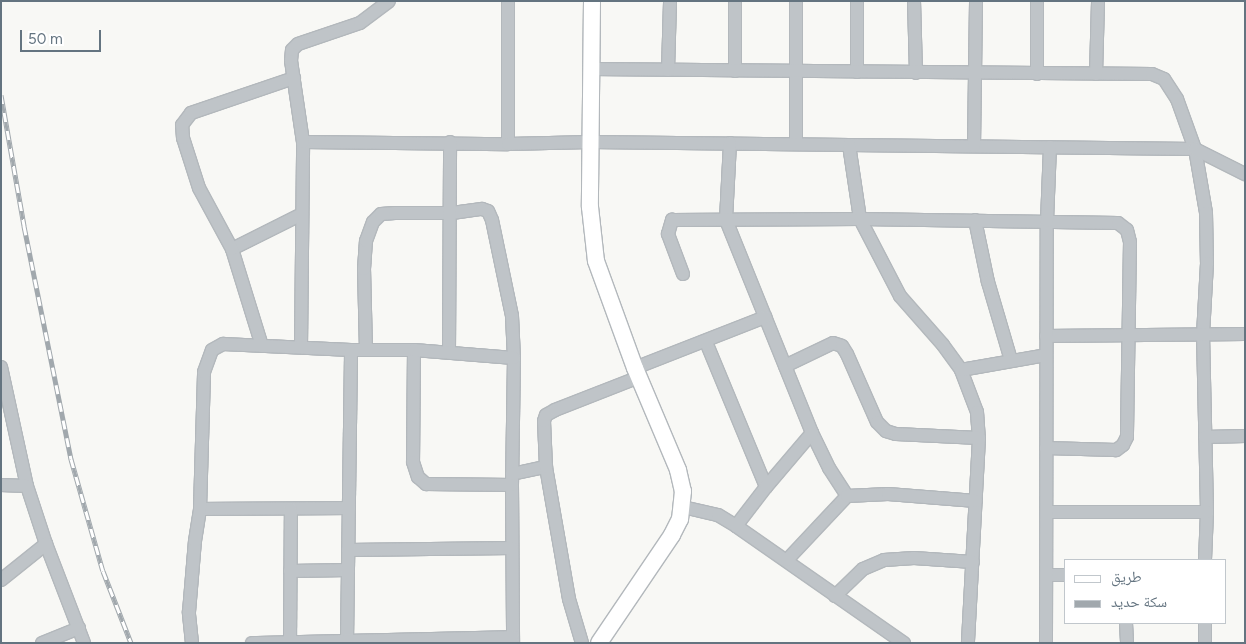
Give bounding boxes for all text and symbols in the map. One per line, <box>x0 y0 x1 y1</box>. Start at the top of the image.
scale bar <box>22 20 104 52</box>
text: 50 m <box>28 30 63 48</box>
legend <box>1064 559 1226 624</box>
text: طريق <box>1111 568 1142 586</box>
text: سكة حديد <box>1111 593 1167 611</box>

